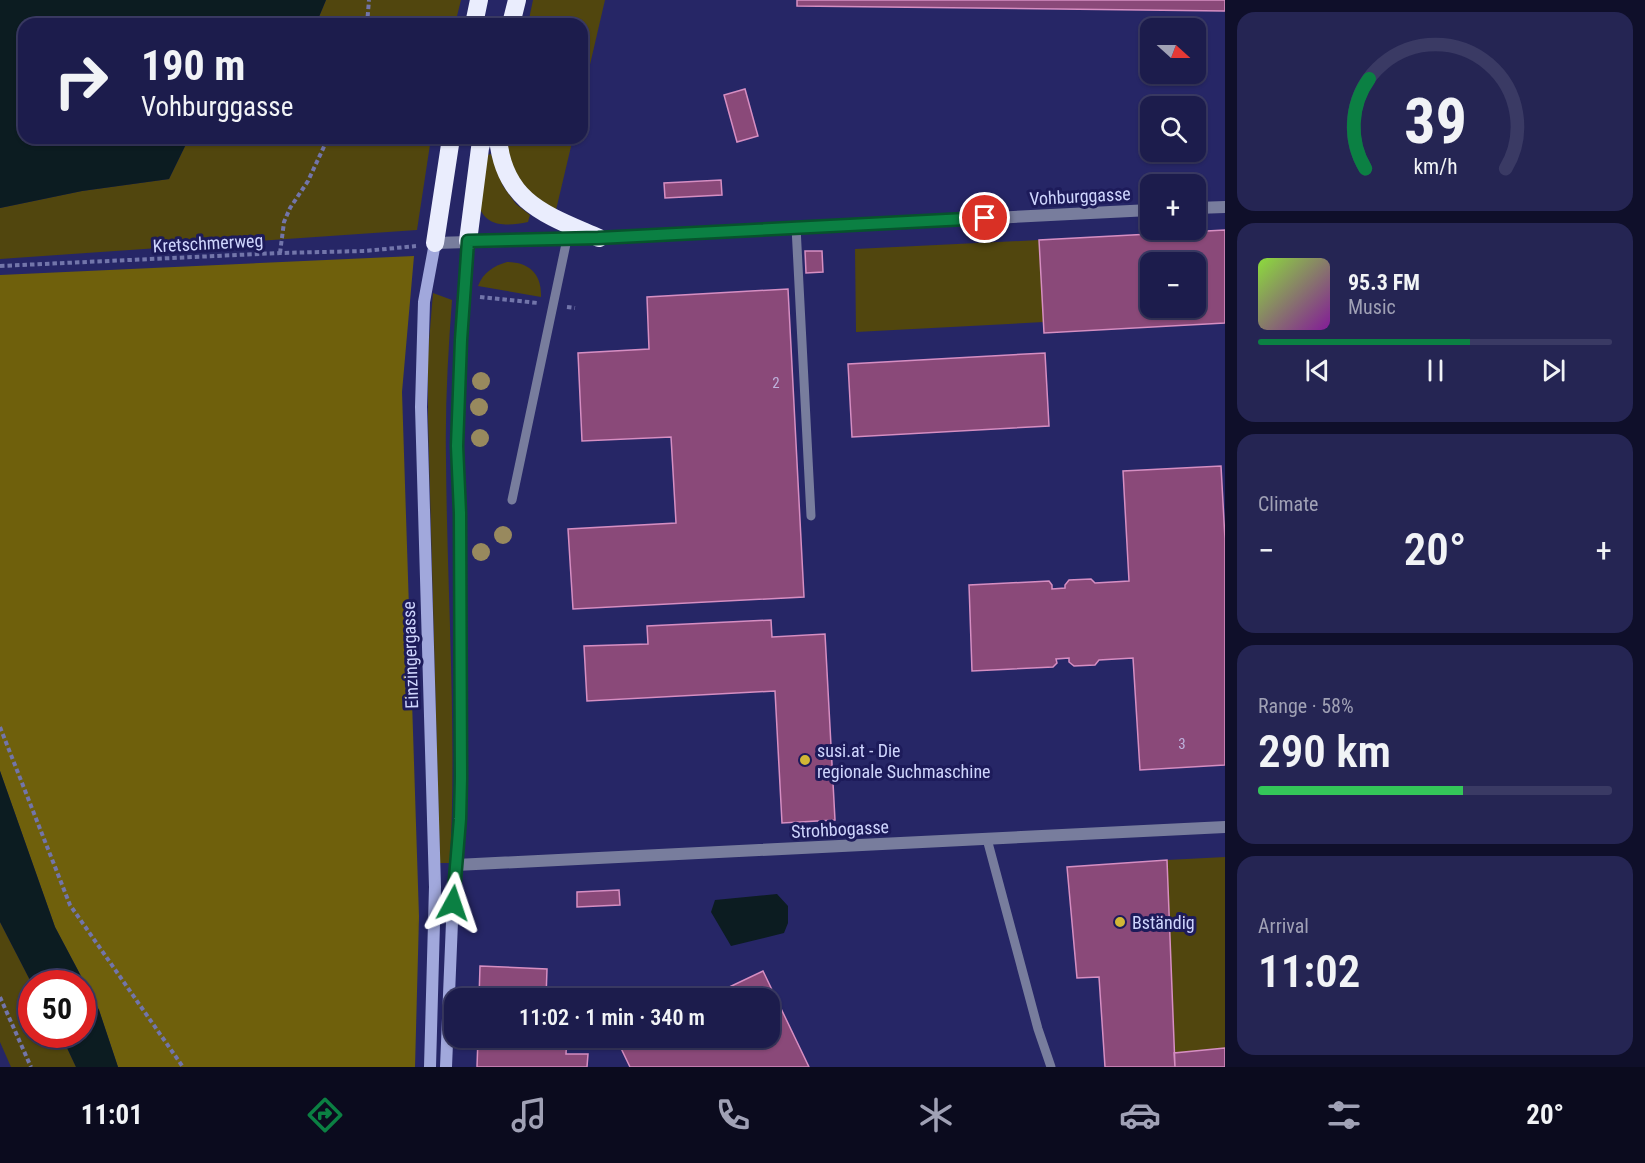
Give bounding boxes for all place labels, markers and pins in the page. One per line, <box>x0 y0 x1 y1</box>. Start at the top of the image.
pin <box>959 192 1010 243</box>
place label: susi.at - Die regionale Suchmaschine <box>817 740 991 782</box>
marker: susi.at - Die regionale Suchmaschine <box>798 753 812 767</box>
place label: Bständig <box>1132 912 1195 933</box>
marker: Bständig <box>1113 915 1127 929</box>

